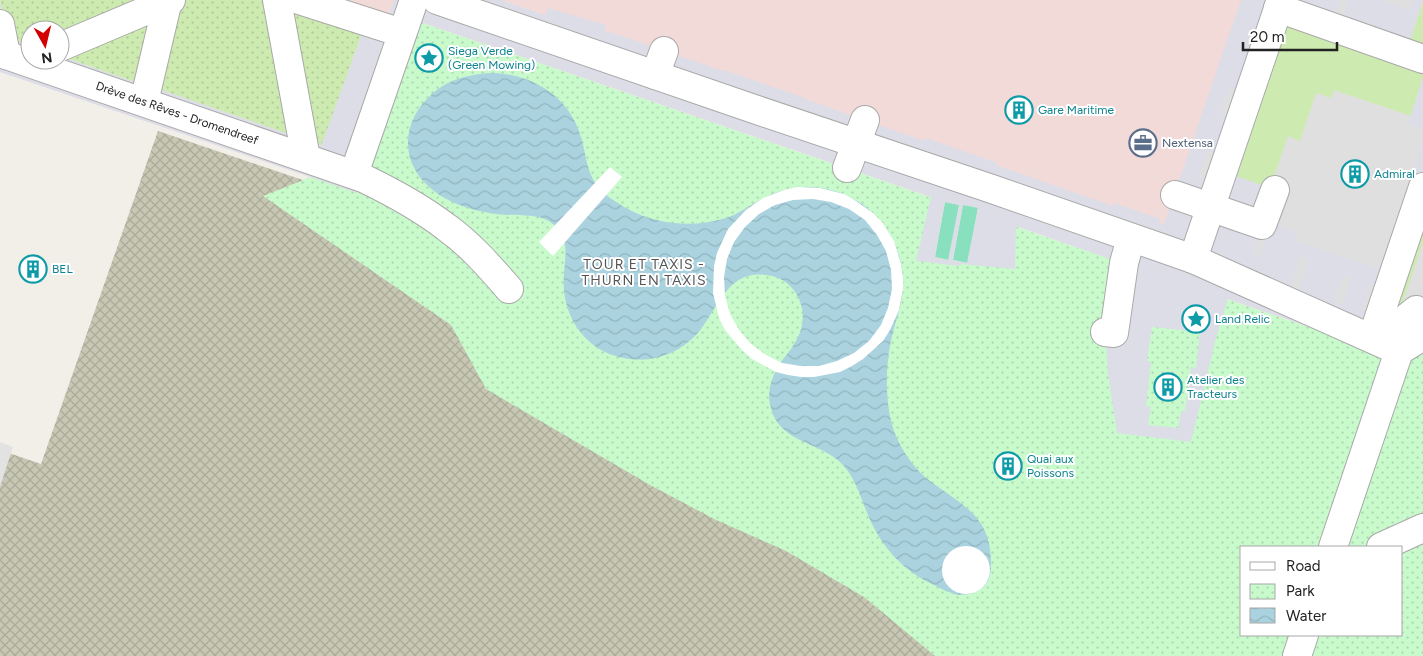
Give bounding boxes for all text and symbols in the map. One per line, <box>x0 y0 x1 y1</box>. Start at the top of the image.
north arrow <box>20 20 70 70</box>
scale bar <box>1243 20 1337 52</box>
text: 20 m <box>1250 28 1284 46</box>
place icon: Siega Verde (Green Mowing) <box>414 43 444 73</box>
place label: Siega Verde (Green Mowing) <box>448 44 535 72</box>
text: N <box>40 48 53 67</box>
street label: Drève des Rêves - Dromendreef <box>94 79 261 148</box>
building icon: Gare Maritime <box>1004 95 1034 125</box>
place label: Gare Maritime <box>1038 103 1114 117</box>
office icon: Nextensa <box>1128 128 1158 158</box>
place label: Nextensa <box>1162 136 1213 150</box>
building icon: Admiral <box>1340 159 1370 189</box>
place label: Admiral <box>1374 167 1415 181</box>
building icon: BEL <box>18 254 48 284</box>
district label: TOUR ET TAXIS - THURN EN TAXIS <box>581 256 707 289</box>
place label: BEL <box>52 262 73 276</box>
place icon: Land Relic <box>1181 304 1211 334</box>
place label: Land Relic <box>1215 312 1271 326</box>
building icon: Atelier des Tracteurs <box>1153 372 1183 402</box>
place label: Atelier des Tracteurs <box>1187 373 1245 401</box>
building icon: Quai aux Poissons <box>993 451 1023 481</box>
place label: Quai aux Poissons <box>1027 452 1074 480</box>
legend <box>1240 546 1403 636</box>
text: Road <box>1286 557 1321 575</box>
text: Park <box>1286 582 1315 600</box>
text: Water <box>1286 607 1326 625</box>

